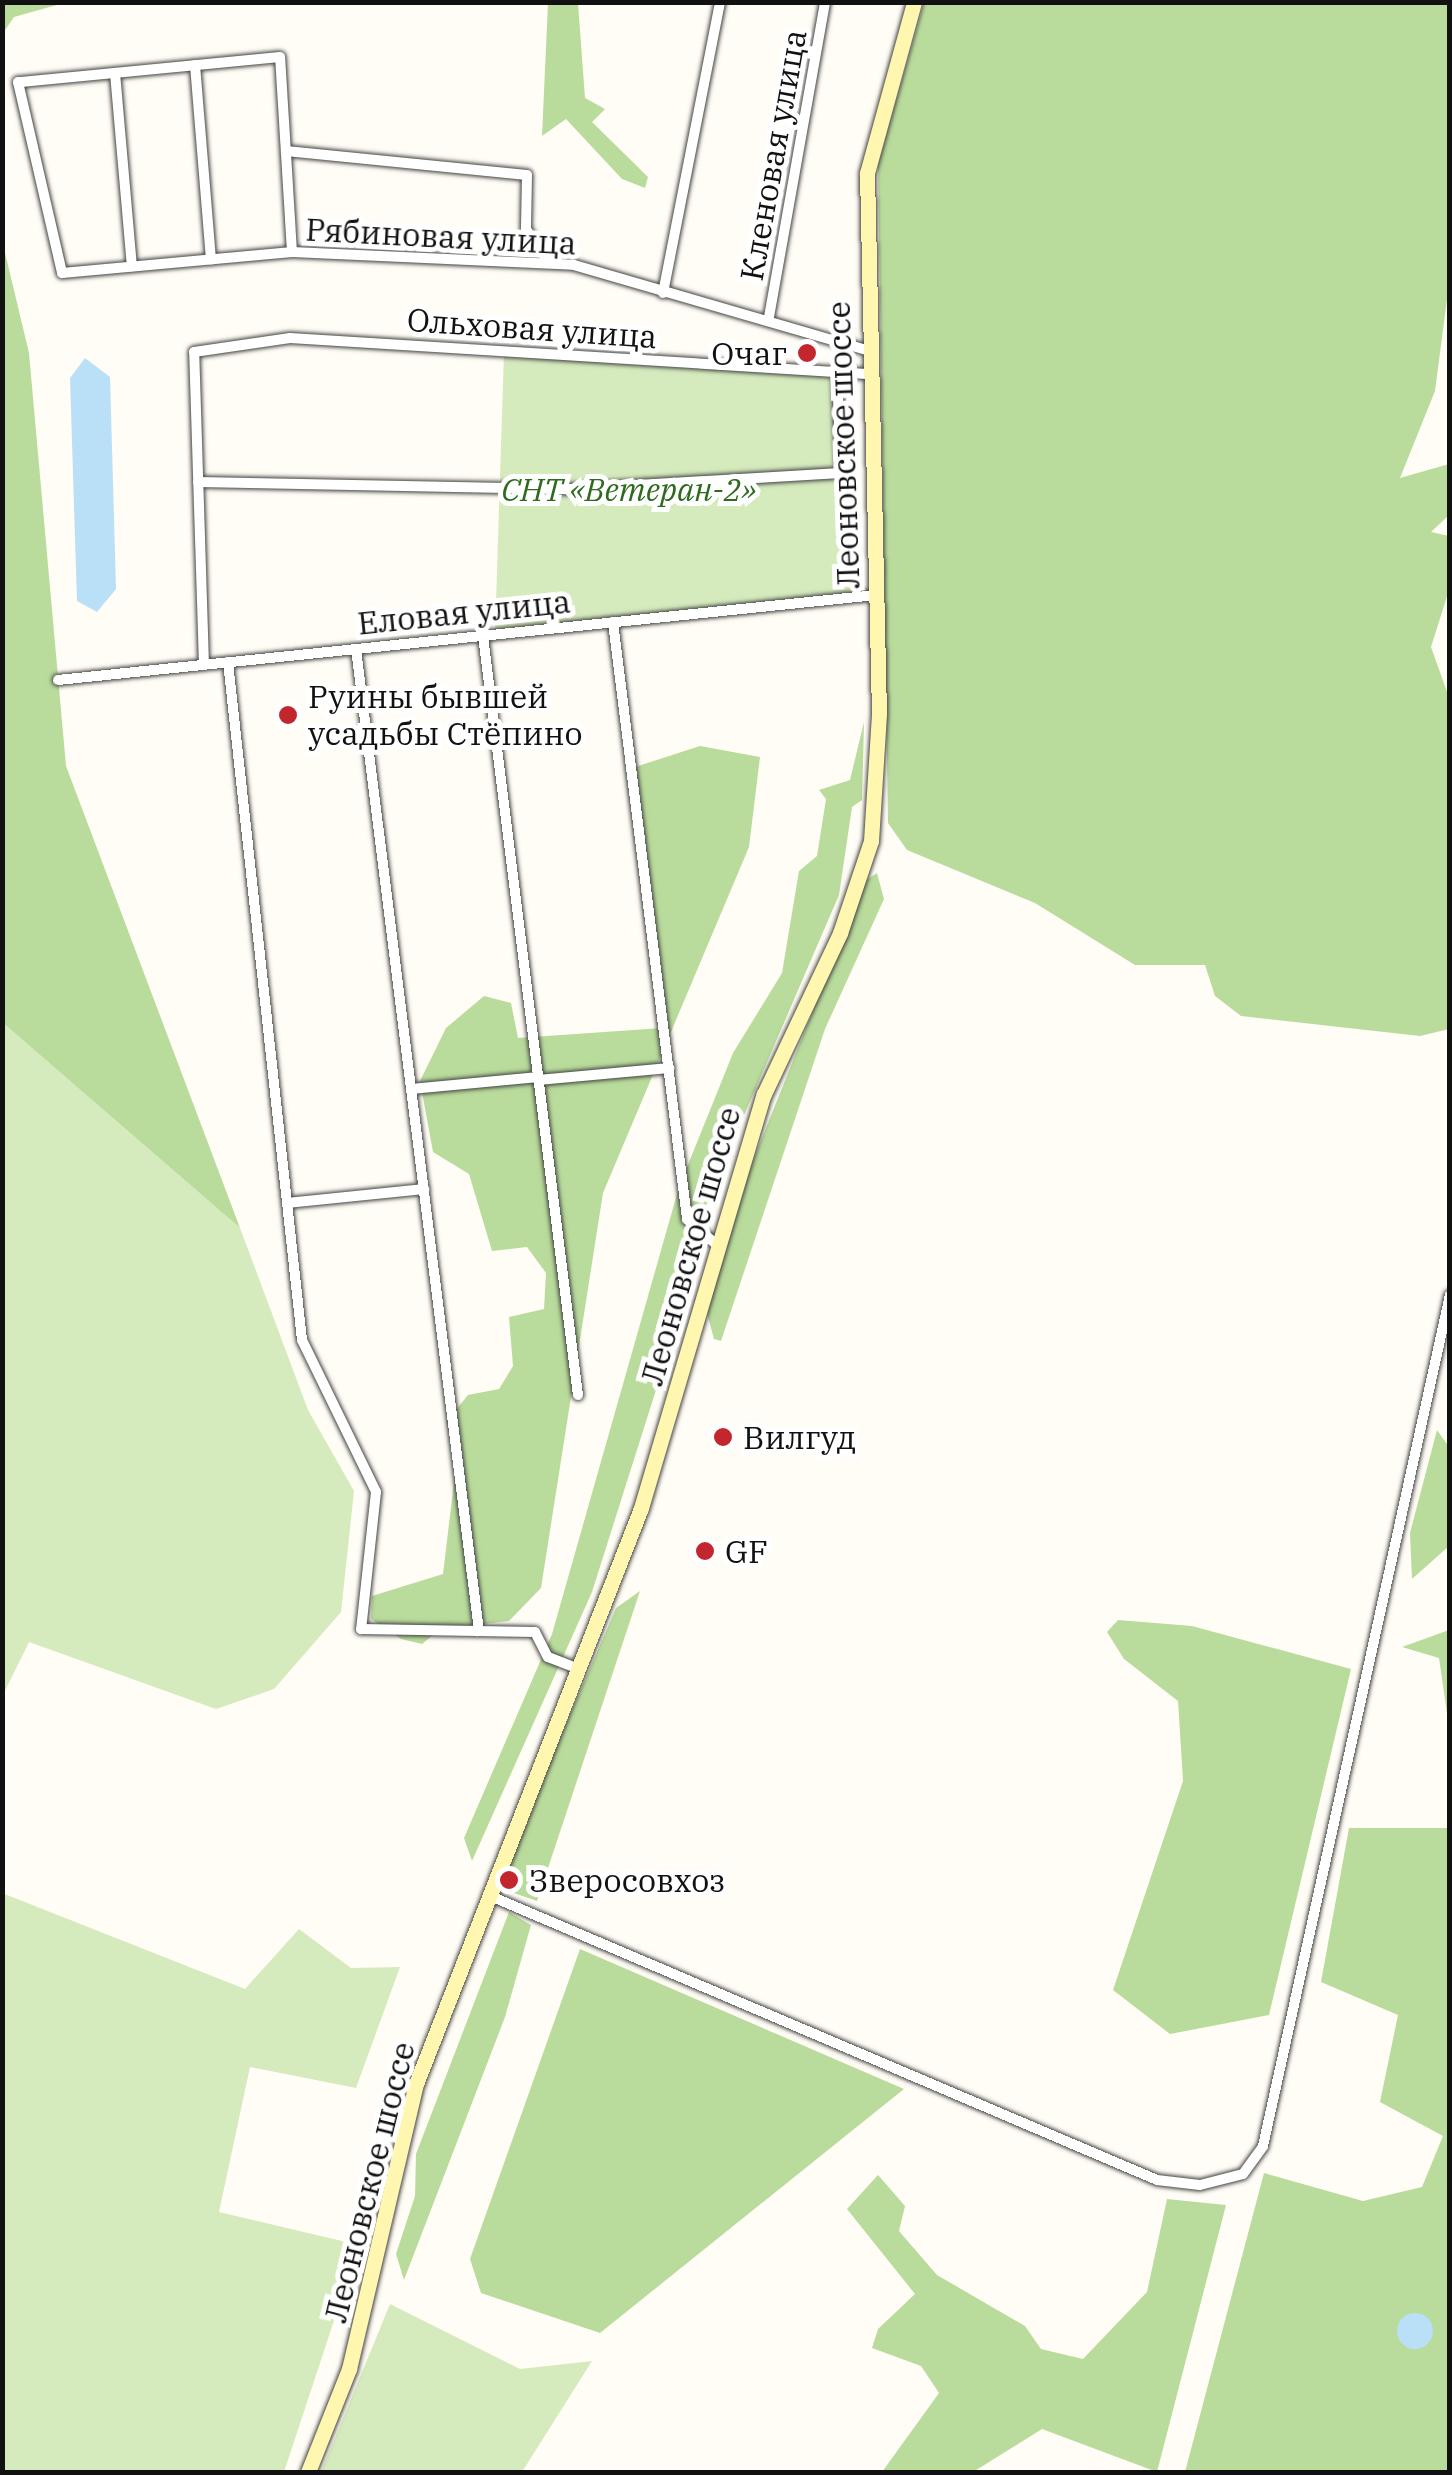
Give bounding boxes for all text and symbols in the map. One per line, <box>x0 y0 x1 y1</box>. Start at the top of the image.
street label: Кленовая улица <box>732 26 814 284</box>
street label: Рябиновая улица <box>305 210 577 262</box>
street label: Ольховая улица <box>406 300 658 356</box>
street label: Леоновское шоссе <box>819 301 867 589</box>
place label: Очаг <box>711 334 787 372</box>
marker: Очаг <box>796 342 818 364</box>
park label: СНТ «Ветеран-2» <box>501 470 757 508</box>
street label: Еловая улица <box>356 582 572 642</box>
place label: Руины бывшей усадьбы Стёпино <box>308 678 583 753</box>
marker: Руины бывшей усадьбы Стёпино <box>277 704 299 726</box>
street label: Леоновское шоссе <box>632 1102 748 1390</box>
place label: Вилгуд <box>743 1418 856 1456</box>
marker: Вилгуд <box>712 1426 734 1448</box>
place label: GF <box>725 1532 768 1570</box>
marker: GF <box>694 1540 716 1562</box>
place label: Зверосовхоз <box>529 1861 725 1899</box>
marker: Зверосовхоз <box>498 1869 520 1891</box>
street label: Леоновское шоссе <box>316 2038 422 2326</box>

